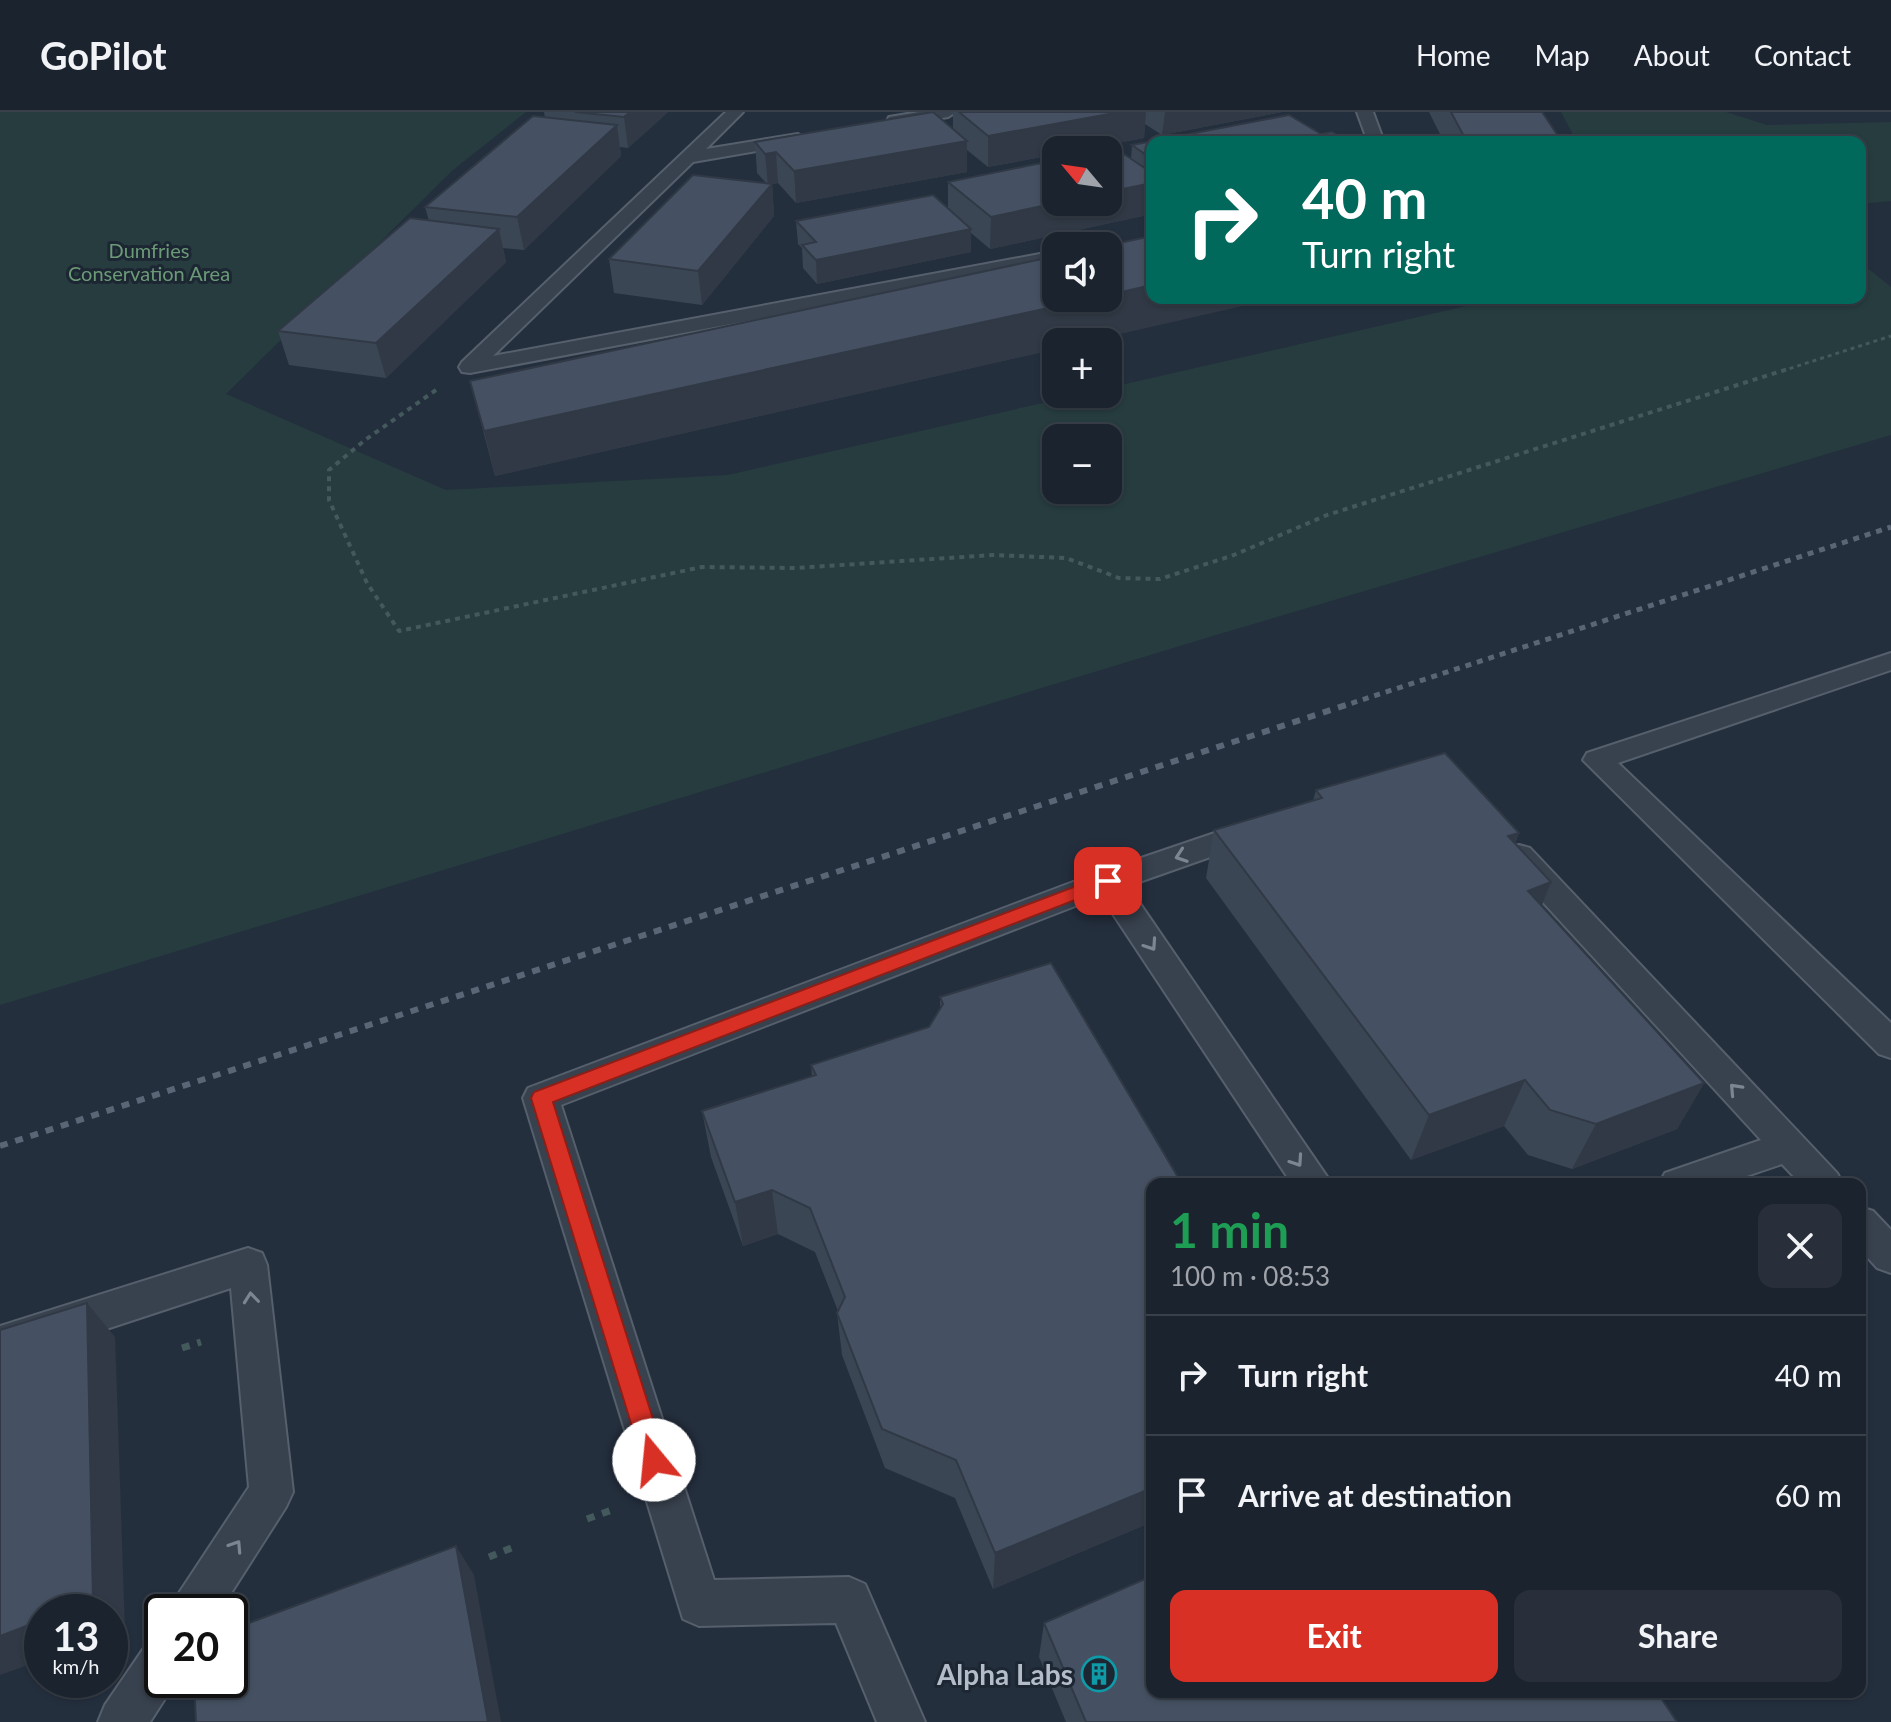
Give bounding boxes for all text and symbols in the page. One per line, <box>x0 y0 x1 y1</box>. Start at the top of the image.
text: GoPilot <box>40 32 167 78</box>
text: Home <box>1416 38 1491 72</box>
text: Map <box>1535 38 1590 72</box>
text: About <box>1634 38 1710 72</box>
text: Contact <box>1754 38 1851 72</box>
north arrow <box>1042 136 1122 216</box>
map controls <box>1042 136 1122 504</box>
text: 40 m <box>1302 164 1427 231</box>
icon: right <box>1170 168 1274 272</box>
button: sound <box>1042 232 1122 312</box>
text: Turn right <box>1302 232 1455 276</box>
park label: Dumfries Conservation Area <box>68 238 230 285</box>
button: + <box>1042 328 1122 408</box>
button: − <box>1042 424 1122 504</box>
one-way arrow <box>1175 846 1189 862</box>
pin <box>1074 847 1142 915</box>
icon: arrive <box>1086 859 1130 903</box>
one-way arrow <box>1142 937 1157 951</box>
one-way arrow <box>1730 1084 1745 1098</box>
one-way arrow <box>1287 1152 1302 1166</box>
text: 1 min <box>1170 1201 1289 1258</box>
button: close <box>1758 1204 1842 1288</box>
text: 100 m · 08:53 <box>1170 1260 1330 1292</box>
one-way arrow <box>243 1291 260 1304</box>
icon: right <box>1170 1353 1214 1397</box>
text: Turn right <box>1238 1357 1368 1393</box>
text: 40 m <box>1775 1357 1842 1393</box>
position arrow <box>612 1418 696 1502</box>
icon: arrive <box>1170 1473 1214 1517</box>
text: Arrive at destination <box>1238 1477 1512 1513</box>
text: 60 m <box>1775 1477 1842 1513</box>
one-way arrow <box>226 1541 241 1555</box>
button: Exit <box>1170 1590 1498 1682</box>
button: Share <box>1514 1590 1842 1682</box>
speed limit sign: 20 <box>144 1594 248 1698</box>
text: 13 <box>53 1612 99 1660</box>
text: km/h <box>53 1654 99 1678</box>
building icon: Alpha Labs <box>1080 1655 1118 1693</box>
place label: Alpha Labs <box>936 1657 1073 1691</box>

